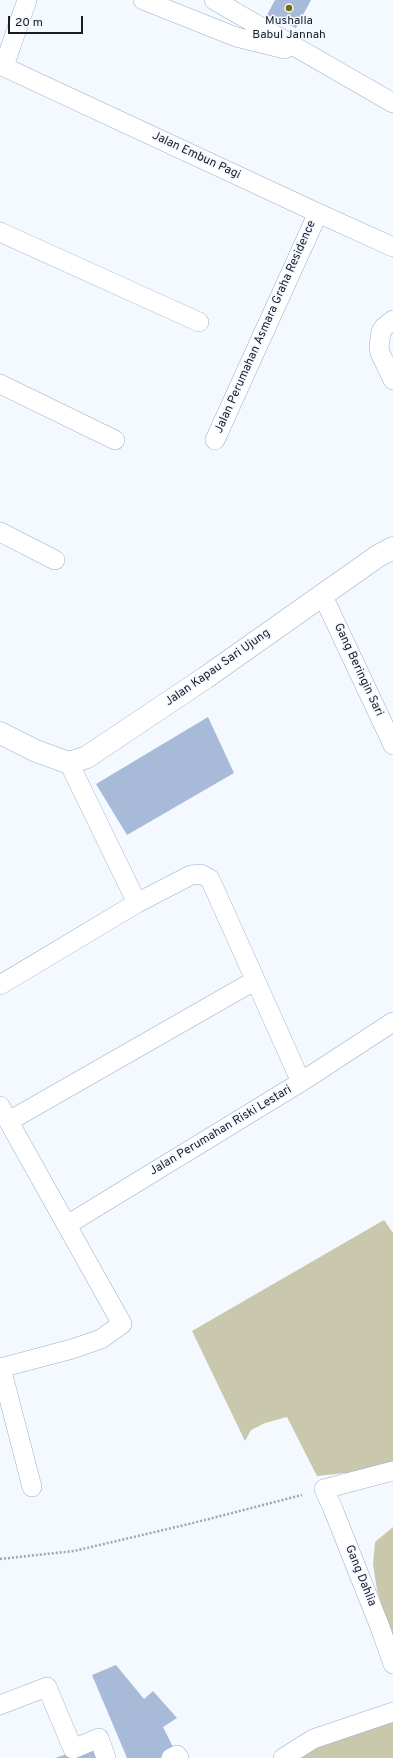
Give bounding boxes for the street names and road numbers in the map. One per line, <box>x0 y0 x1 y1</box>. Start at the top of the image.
street label: Jalan Embun Pagi <box>149 129 243 183</box>
street label: Jalan Perumahan Asmara Graha Residence <box>212 218 320 436</box>
street label: Gang Beringin Sari <box>330 621 386 719</box>
street label: Jalan Kapau Sari Ujung <box>163 626 273 710</box>
street label: Jalan Perumahan Riski Lestari <box>147 1083 295 1179</box>
street label: Gang Dahlia <box>341 1543 379 1609</box>

